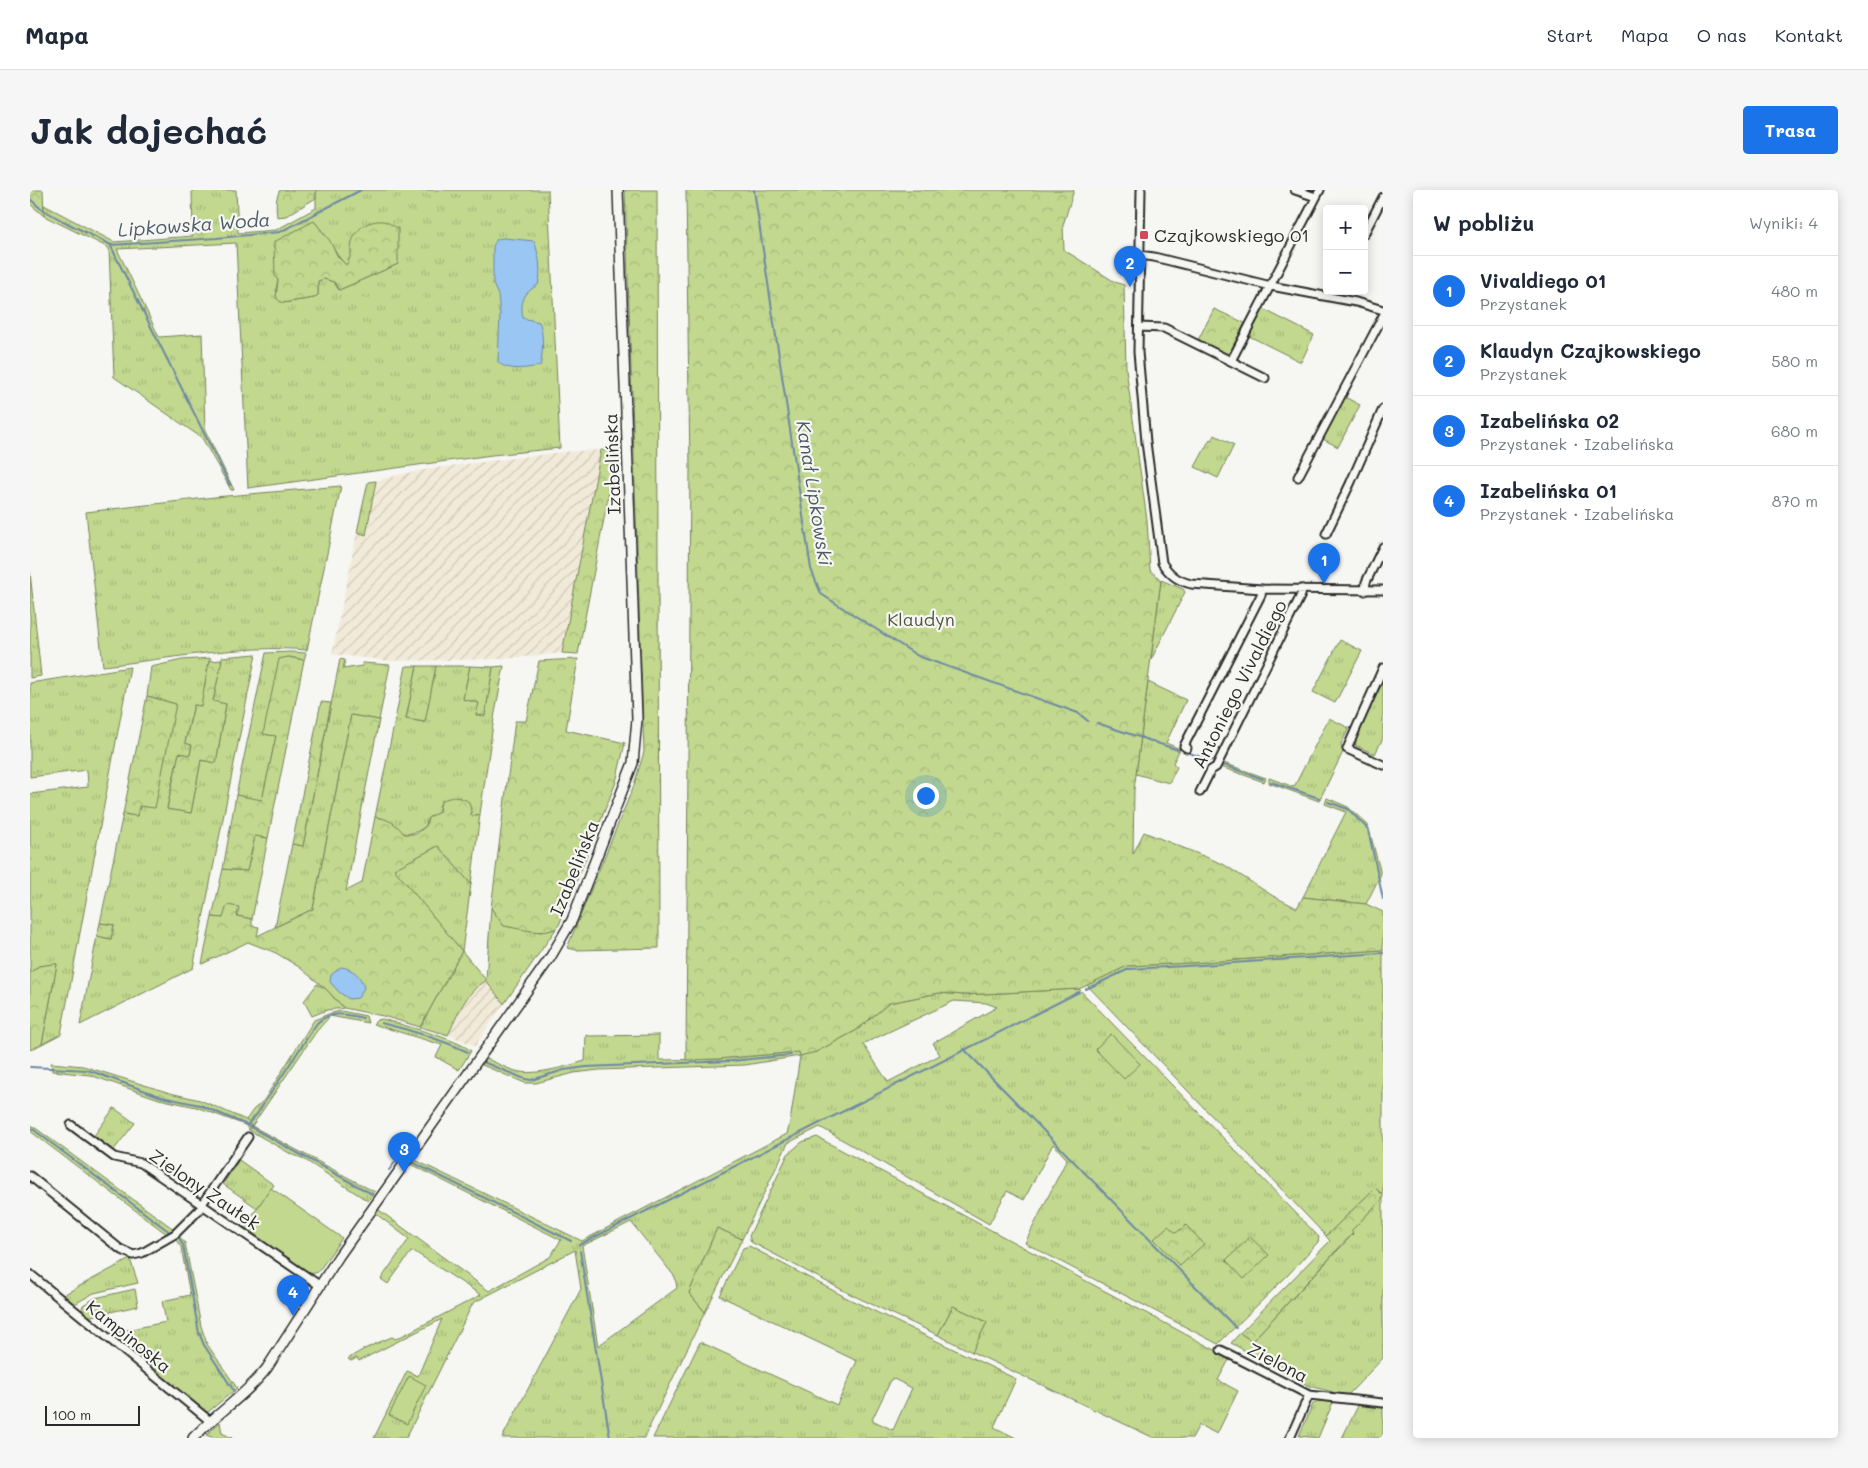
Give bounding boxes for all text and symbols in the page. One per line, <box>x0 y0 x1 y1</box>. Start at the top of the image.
text: Mapa <box>25 19 89 50</box>
text: Start <box>1547 23 1593 47</box>
text: Mapa <box>1621 23 1669 47</box>
text: O nas <box>1697 23 1747 47</box>
text: Kontakt <box>1775 23 1843 47</box>
button: Trasa <box>1743 106 1838 154</box>
text: Jak dojechać <box>30 107 267 153</box>
map controls <box>1323 205 1368 295</box>
button: + <box>1323 205 1368 250</box>
water label: Lipkowska Woda <box>117 206 271 242</box>
text: W pobliżu <box>1433 209 1534 236</box>
text: Wyniki: 4 <box>1749 212 1818 233</box>
place label: Czajkowskiego 01 <box>1154 223 1309 247</box>
marker: Czajkowskiego 01 <box>1138 229 1150 241</box>
pin: 2 <box>1114 246 1146 287</box>
button: − <box>1323 250 1368 295</box>
text: Vivaldiego 01 <box>1480 268 1606 293</box>
text: 1 <box>1445 280 1453 301</box>
text: 480 m <box>1771 280 1818 301</box>
text: Przystanek <box>1480 293 1567 314</box>
text: Klaudyn Czajkowskiego <box>1480 338 1701 363</box>
text: 2 <box>1445 350 1453 371</box>
text: 580 m <box>1771 350 1818 371</box>
text: Przystanek <box>1480 363 1567 384</box>
text: Izabelińska 02 <box>1480 408 1619 433</box>
street label: Izabelińska <box>598 413 626 515</box>
water label: Kanał Lipkowski <box>791 419 839 567</box>
text: 3 <box>1444 420 1454 441</box>
text: 680 m <box>1771 420 1818 441</box>
text: Przystanek · Izabelińska <box>1480 433 1674 454</box>
text: Izabelińska 01 <box>1480 478 1617 503</box>
text: 4 <box>1444 490 1454 511</box>
text: 870 m <box>1772 490 1818 511</box>
text: Przystanek · Izabelińska <box>1480 503 1674 524</box>
pin: 1 <box>1308 543 1340 584</box>
street label: Antoniego Vivaldiego <box>1186 595 1292 772</box>
park label: Klaudyn <box>887 607 955 631</box>
your location <box>913 783 939 809</box>
street label: Izabelińska <box>544 817 604 919</box>
pin: 3 <box>388 1132 420 1173</box>
street label: Zielony Zaułek <box>145 1143 265 1235</box>
pin: 4 <box>277 1275 309 1316</box>
street label: Kampinoska <box>81 1294 177 1378</box>
street label: Zielona <box>1244 1337 1312 1387</box>
scale bar <box>45 1403 140 1426</box>
text: 100 m <box>52 1405 91 1424</box>

